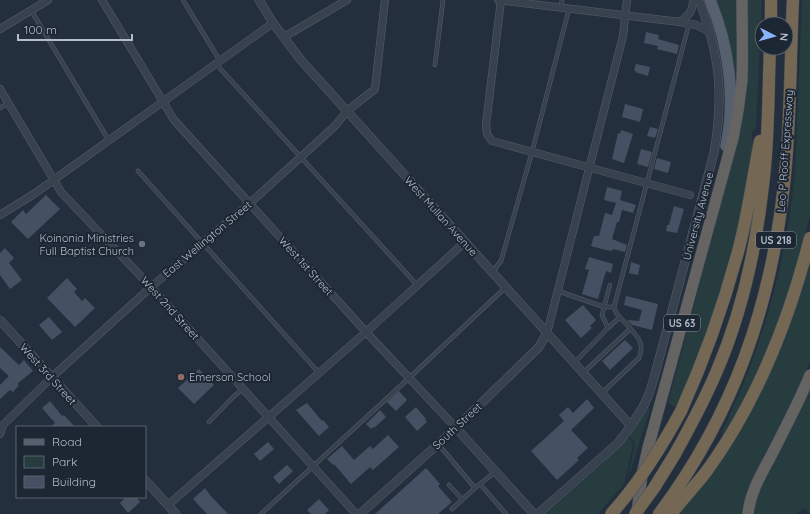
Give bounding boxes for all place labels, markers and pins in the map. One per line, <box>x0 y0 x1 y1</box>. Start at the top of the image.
place label: Koinonia Ministries Full Baptist Church <box>39 231 134 258</box>
marker: Koinonia Ministries Full Baptist Church <box>137 239 147 249</box>
place label: Emerson School <box>189 370 271 384</box>
marker: Emerson School <box>176 372 186 382</box>

